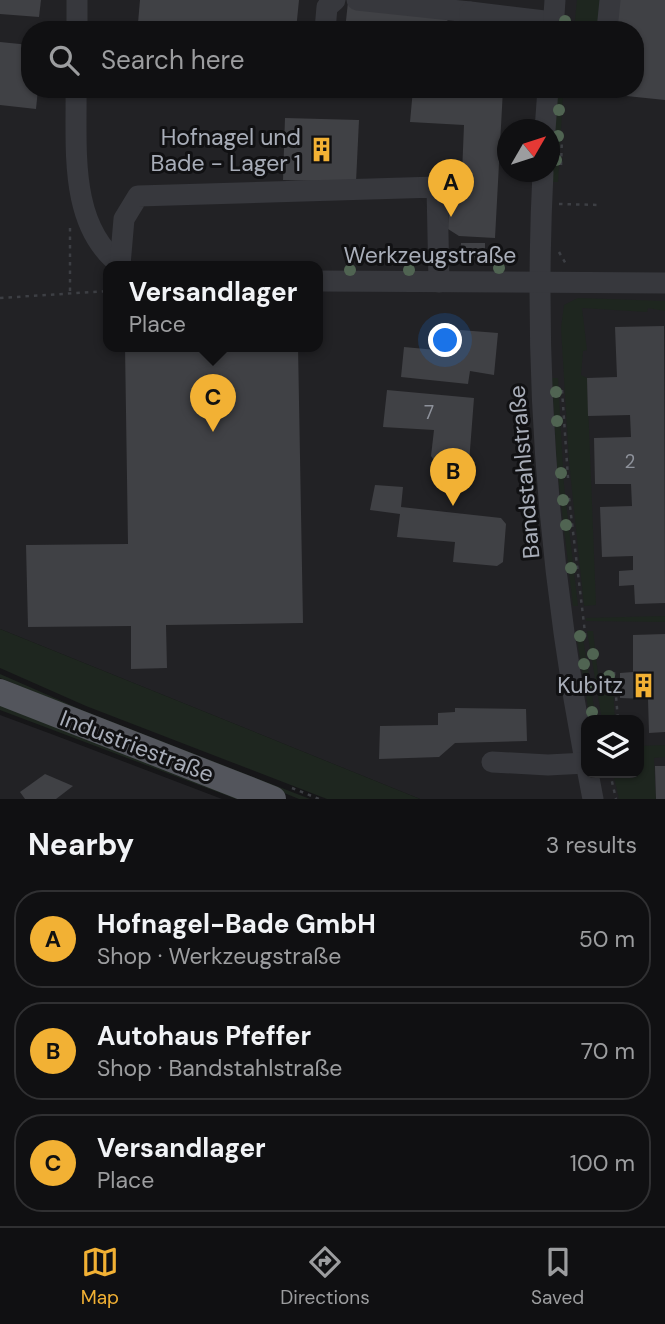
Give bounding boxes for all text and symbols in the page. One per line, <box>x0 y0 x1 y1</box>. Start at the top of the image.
search box <box>21 21 644 98</box>
icon: search <box>45 41 83 79</box>
text: Search here <box>101 43 244 77</box>
north arrow <box>497 119 560 182</box>
place label: Hofnagel und Bade - Lager 1 <box>151 122 301 178</box>
building icon: Hofnagel und Bade - Lager 1 <box>307 136 335 164</box>
pin: A <box>428 159 474 217</box>
street label: Werkzeugstraße <box>344 240 516 270</box>
popup <box>103 261 323 352</box>
text: Versandlager <box>129 275 297 309</box>
text: Place <box>129 309 186 339</box>
your location <box>428 323 462 357</box>
pin: C <box>190 374 236 432</box>
street label: Bandstahlstraße <box>501 384 547 560</box>
house number: 7 <box>424 400 434 425</box>
pin: B <box>430 448 476 506</box>
house number: 2 <box>625 449 636 474</box>
place label: Kubitz <box>557 670 623 700</box>
building icon: Kubitz <box>629 671 657 699</box>
street label: Industriestraße <box>56 703 218 789</box>
map controls <box>581 715 644 778</box>
button: layers <box>581 715 644 778</box>
text: Nearby <box>28 825 134 864</box>
text: 3 results <box>546 830 637 860</box>
text: Hofnagel-Bade GmbH <box>97 907 376 941</box>
text: A <box>45 924 61 954</box>
text: 50 m <box>579 924 635 954</box>
text: Shop · Werkzeugstraße <box>97 941 341 971</box>
text: Autohaus Pfeffer <box>97 1019 311 1053</box>
text: B <box>46 1036 60 1066</box>
text: 70 m <box>581 1036 635 1066</box>
text: Shop · Bandstahlstraße <box>97 1053 342 1083</box>
text: Versandlager <box>97 1131 266 1165</box>
text: C <box>45 1148 61 1178</box>
text: 100 m <box>570 1148 635 1178</box>
text: Place <box>97 1165 154 1195</box>
tab: Map <box>81 1243 119 1310</box>
tab: Directions <box>280 1243 370 1310</box>
tab: Saved <box>531 1243 584 1310</box>

